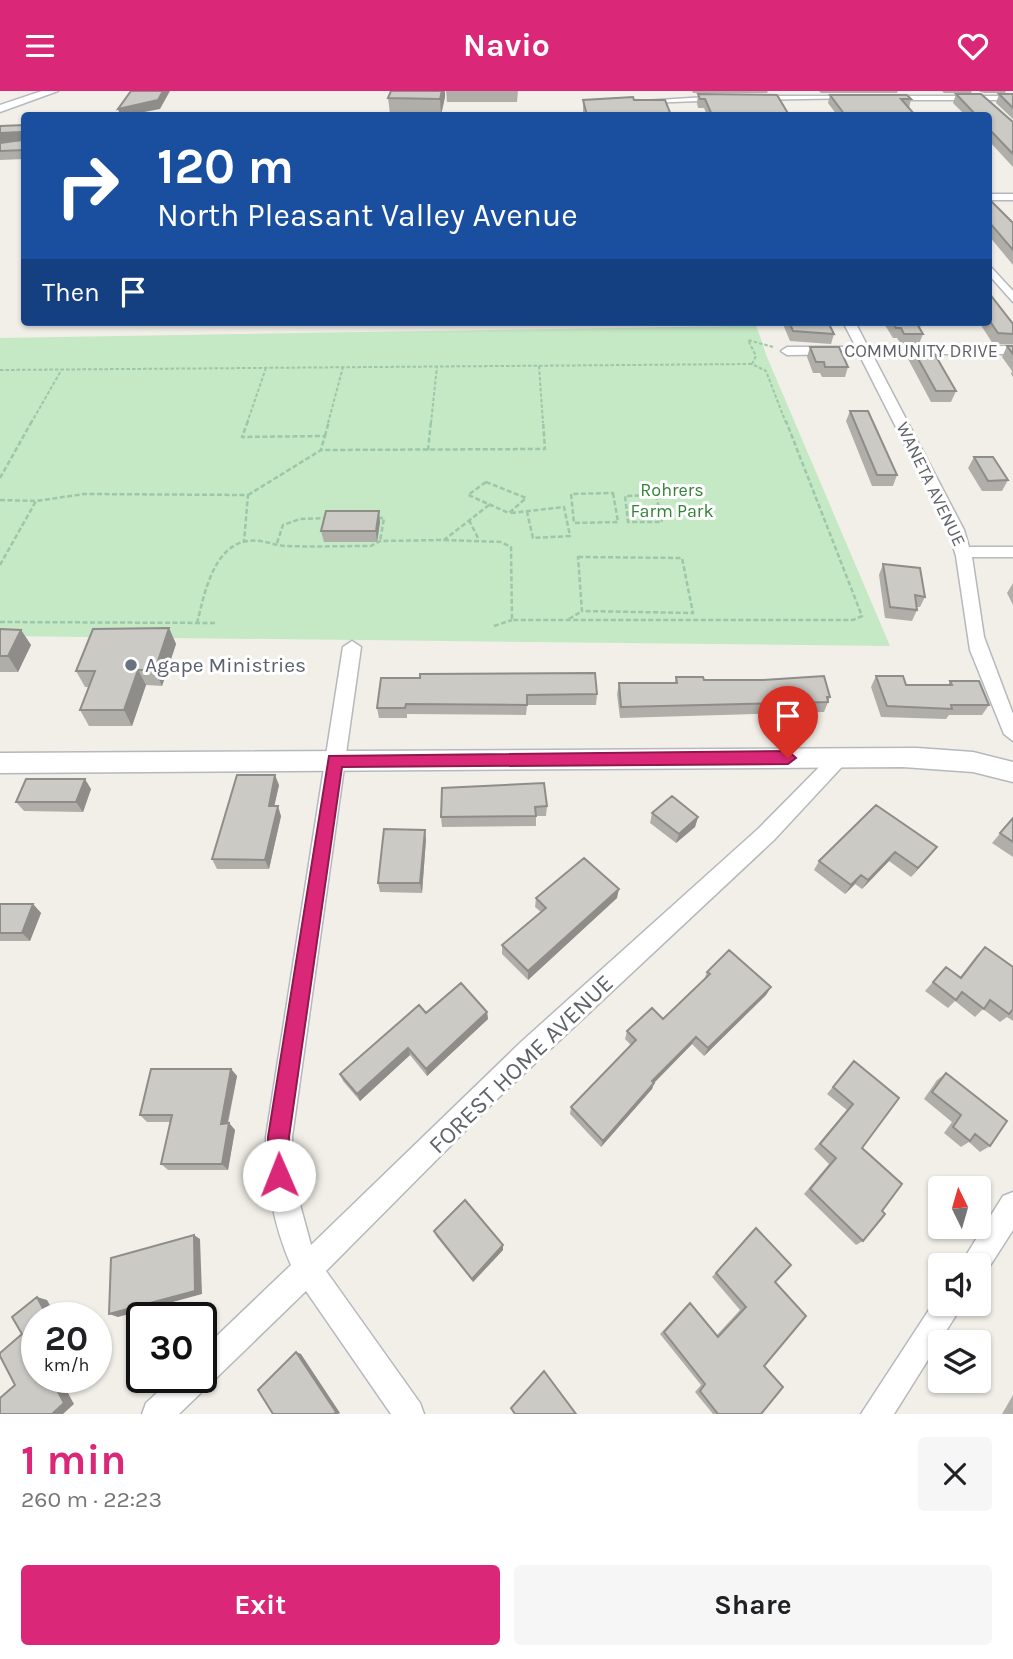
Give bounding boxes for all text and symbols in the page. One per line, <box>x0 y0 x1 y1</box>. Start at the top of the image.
icon: menu <box>21 27 59 65</box>
text: Navio <box>463 27 550 64</box>
icon: heart <box>954 27 992 65</box>
text: 120 m <box>157 138 294 195</box>
icon: right <box>42 140 133 231</box>
text: North Pleasant Valley Avenue <box>157 197 578 234</box>
icon: arrive <box>114 273 152 311</box>
text: Then <box>42 277 100 308</box>
street label: COMMUNITY DRIVE <box>844 340 998 362</box>
street label: WANETA AVENUE <box>891 418 971 550</box>
park label: Rohrers Farm Park <box>630 479 714 522</box>
place label: Agape Ministries <box>145 653 306 677</box>
marker: Agape Ministries <box>123 657 139 673</box>
pin <box>758 686 818 758</box>
icon: arrive <box>769 697 807 735</box>
street label: FOREST HOME AVENUE <box>423 969 619 1159</box>
position arrow <box>242 1138 316 1212</box>
north arrow <box>928 1176 990 1239</box>
map controls <box>928 1176 991 1393</box>
button: sound <box>928 1253 991 1316</box>
speed limit sign: 30 <box>126 1302 217 1393</box>
text: 20 <box>45 1318 88 1359</box>
button: layers <box>928 1330 991 1393</box>
text: km/h <box>44 1354 89 1376</box>
text: 1 min <box>21 1435 126 1485</box>
button: close <box>918 1437 992 1511</box>
text: 260 m · 22:23 <box>21 1486 162 1513</box>
button: Exit <box>21 1565 500 1645</box>
button: Share <box>514 1565 992 1645</box>

